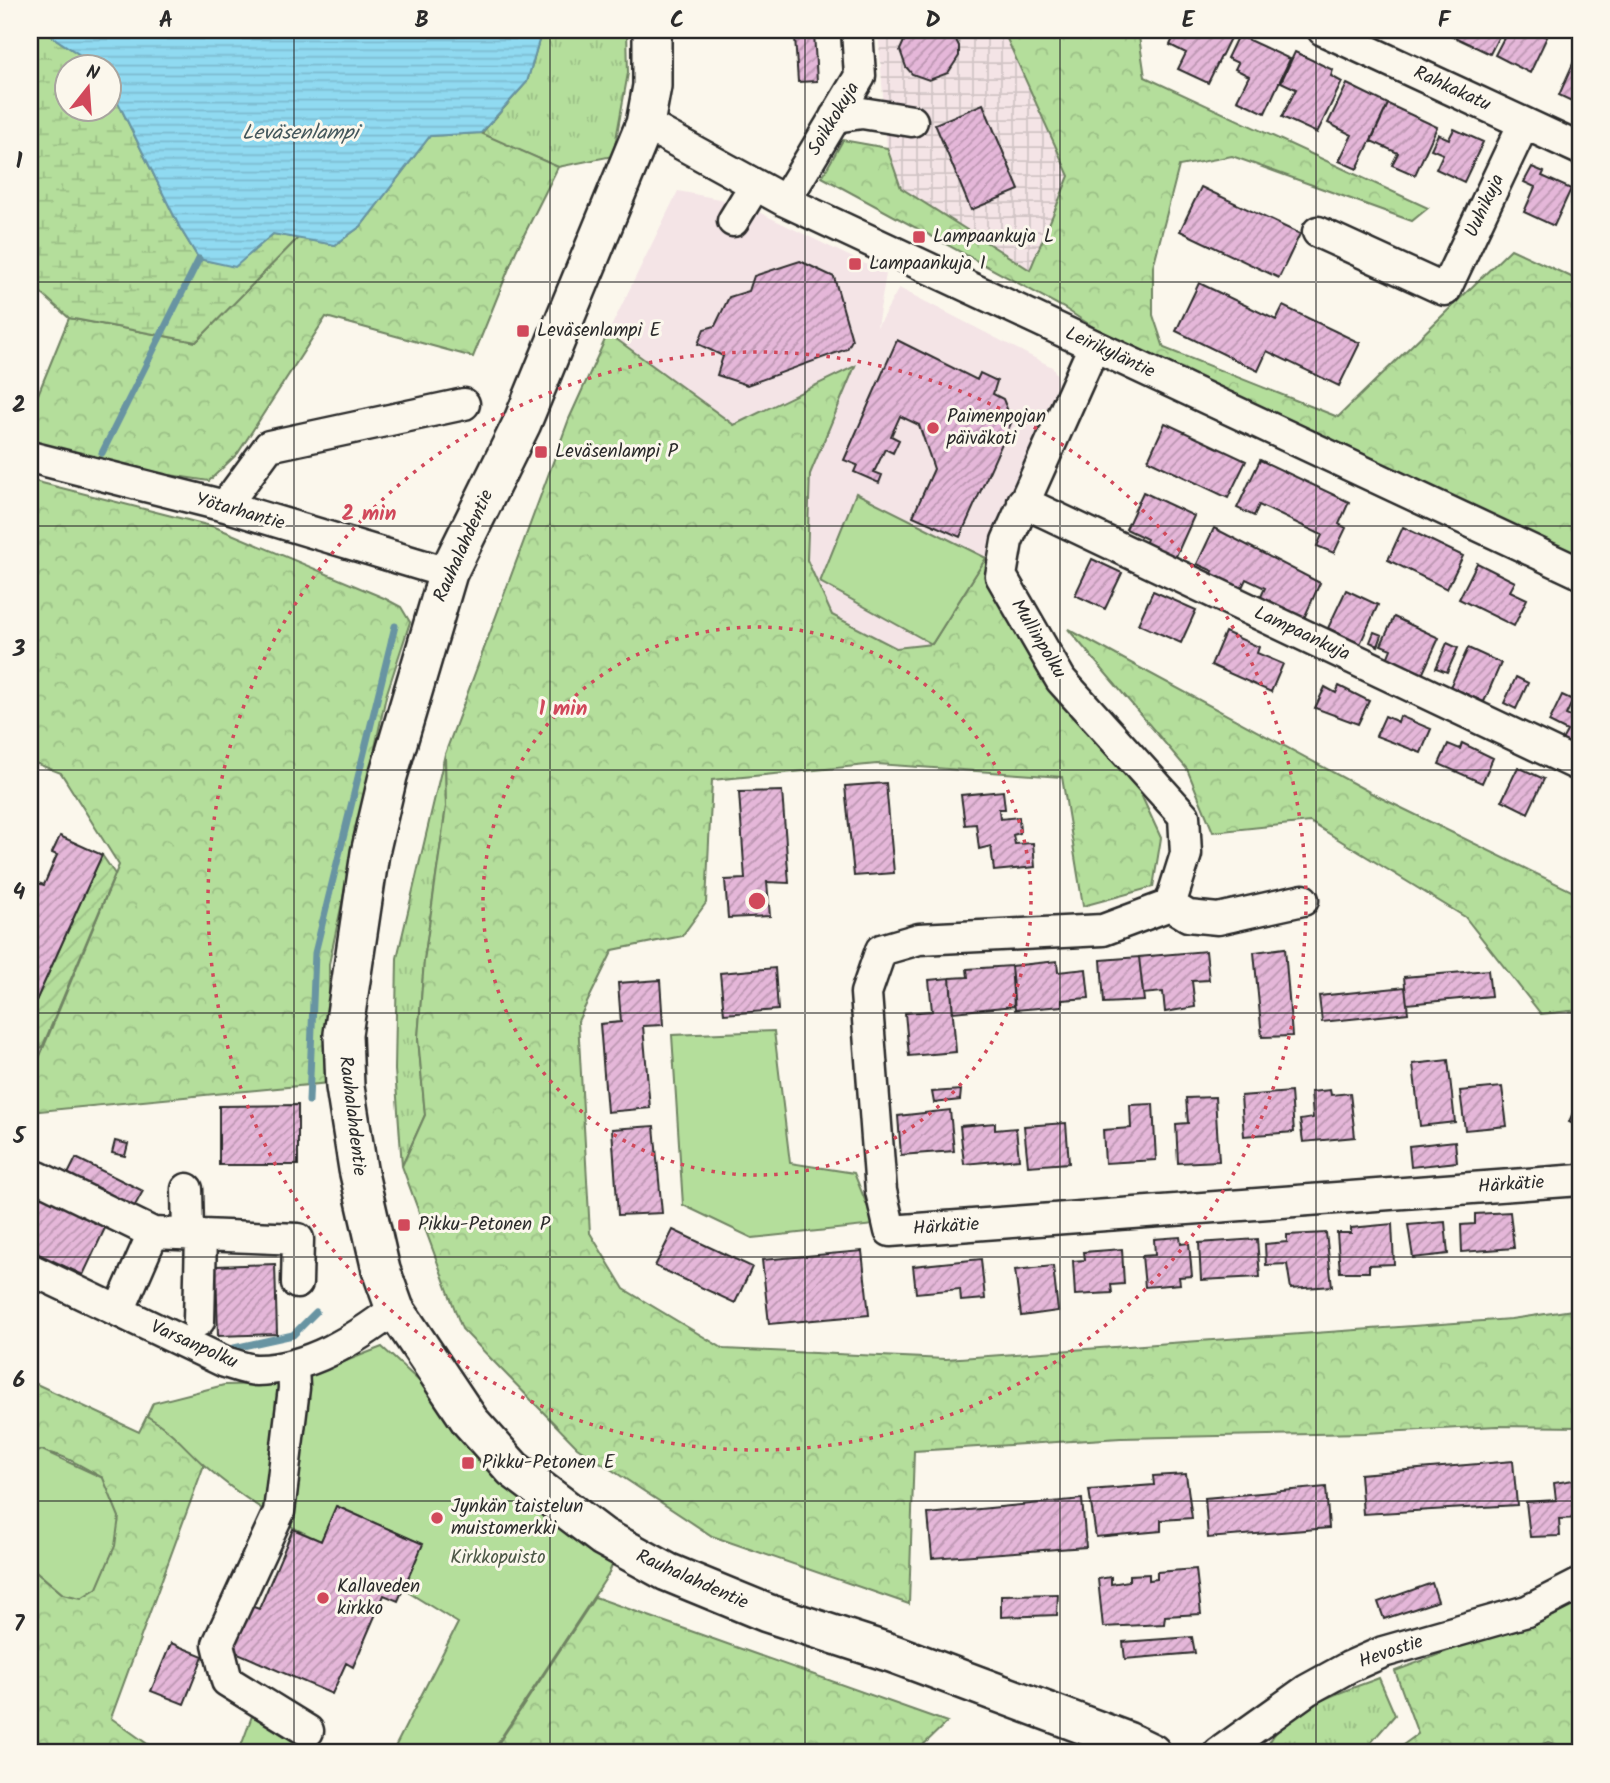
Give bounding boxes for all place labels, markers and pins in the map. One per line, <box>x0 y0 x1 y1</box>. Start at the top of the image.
place label: Lampaankuja L <box>933 222 1054 252</box>
marker: Lampaankuja L <box>911 229 927 245</box>
place label: Lampaankuja I <box>869 249 986 279</box>
marker: Lampaankuja I <box>847 256 863 272</box>
place label: Leväsenlampi E <box>537 316 662 346</box>
marker: Leväsenlampi E <box>515 323 531 339</box>
place label: Paimenpojan päiväkoti <box>946 402 1046 454</box>
marker: Paimenpojan päiväkoti <box>925 420 941 436</box>
place label: Leväsenlampi P <box>555 437 679 467</box>
marker: Leväsenlampi P <box>533 444 549 460</box>
centre of rings <box>745 889 769 913</box>
place label: Pikku-Petonen P <box>418 1210 551 1240</box>
marker: Pikku-Petonen P <box>396 1217 412 1233</box>
place label: Pikku-Petonen E <box>482 1448 616 1478</box>
marker: Pikku-Petonen E <box>460 1455 476 1471</box>
place label: Jynkän taistelun muistomerkki <box>451 1492 583 1544</box>
marker: Jynkän taistelun muistomerkki <box>429 1510 445 1526</box>
place label: Kallaveden kirkko <box>337 1572 420 1624</box>
marker: Kallaveden kirkko <box>315 1590 331 1606</box>

